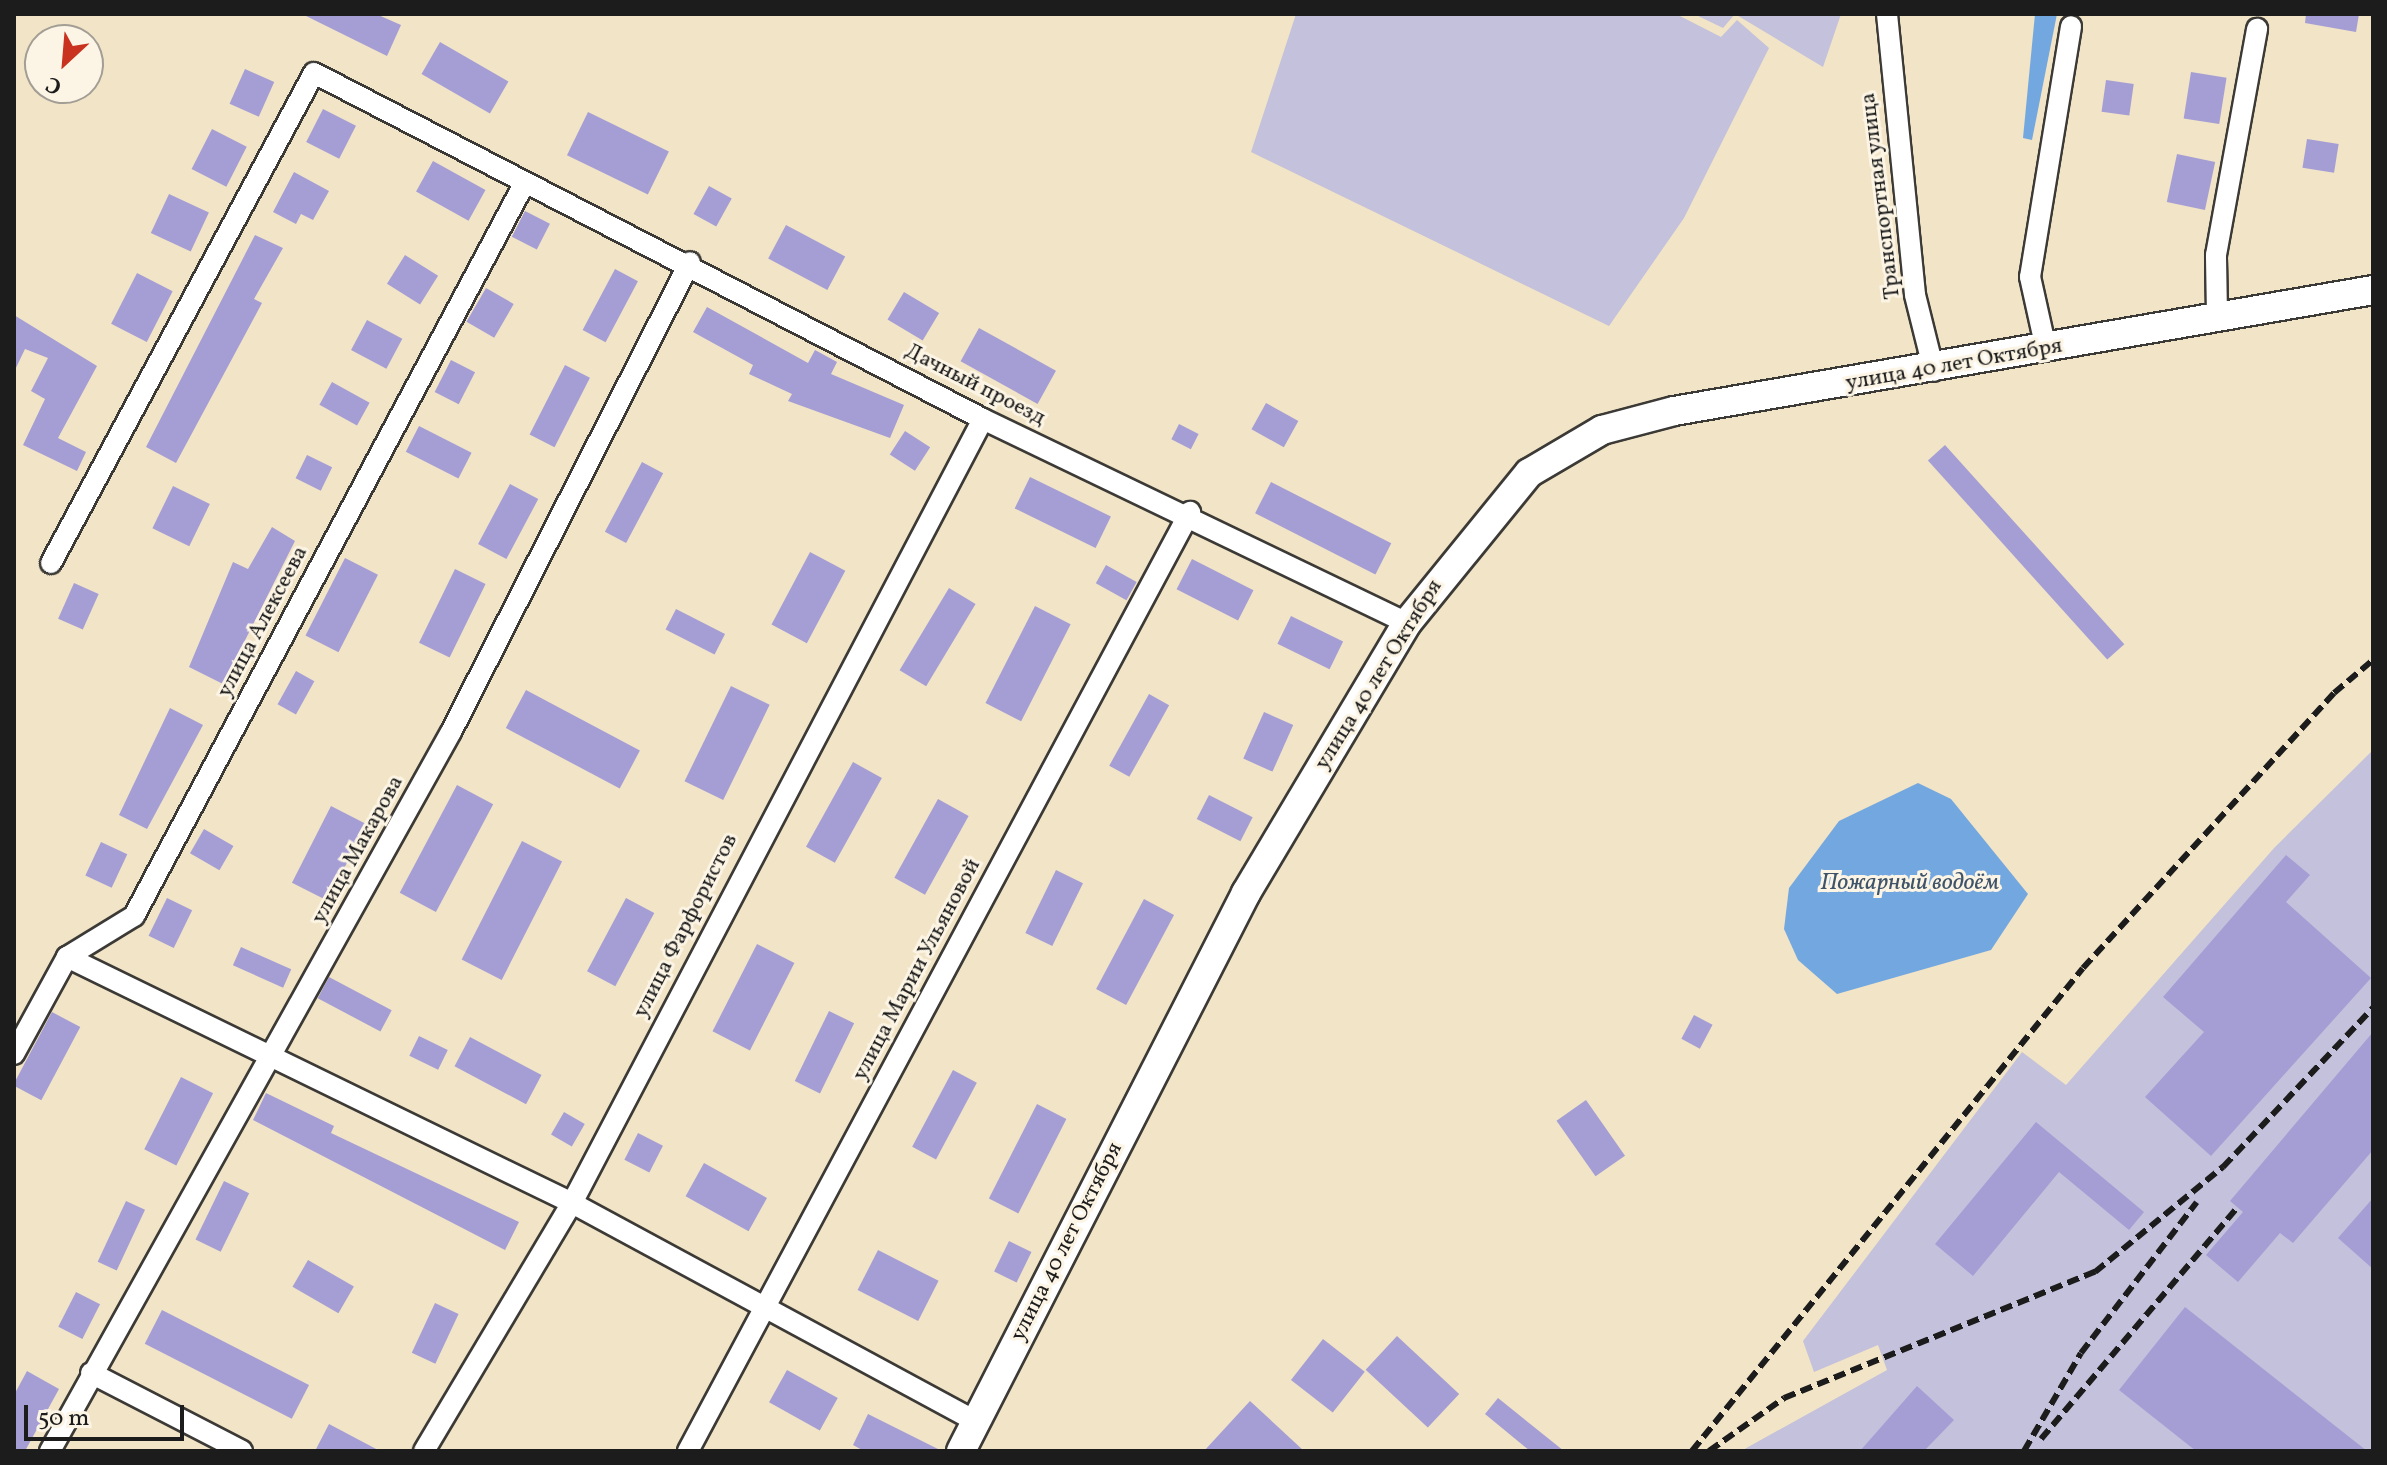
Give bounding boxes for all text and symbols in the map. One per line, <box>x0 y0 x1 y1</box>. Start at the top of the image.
north arrow <box>24 24 104 104</box>
text: С <box>41 67 67 101</box>
street label: Транспортная улица <box>1855 91 1907 301</box>
street label: улица 40 лет Октября <box>1844 333 2064 397</box>
street label: Дачный проезд <box>900 338 1050 432</box>
street label: улица Алексеева <box>212 542 314 702</box>
street label: улица 40 лет Октября <box>1310 575 1448 775</box>
street label: улица Макарова <box>306 771 410 929</box>
street label: улица Фарфористов <box>628 829 744 1023</box>
street label: улица Марии Ульяновой <box>847 855 987 1085</box>
water label: Пожарный водоём <box>1820 870 2000 898</box>
street label: улица 40 лет Октября <box>1005 1138 1129 1346</box>
scale bar <box>28 1389 188 1439</box>
text: 50 m <box>38 1402 90 1436</box>

